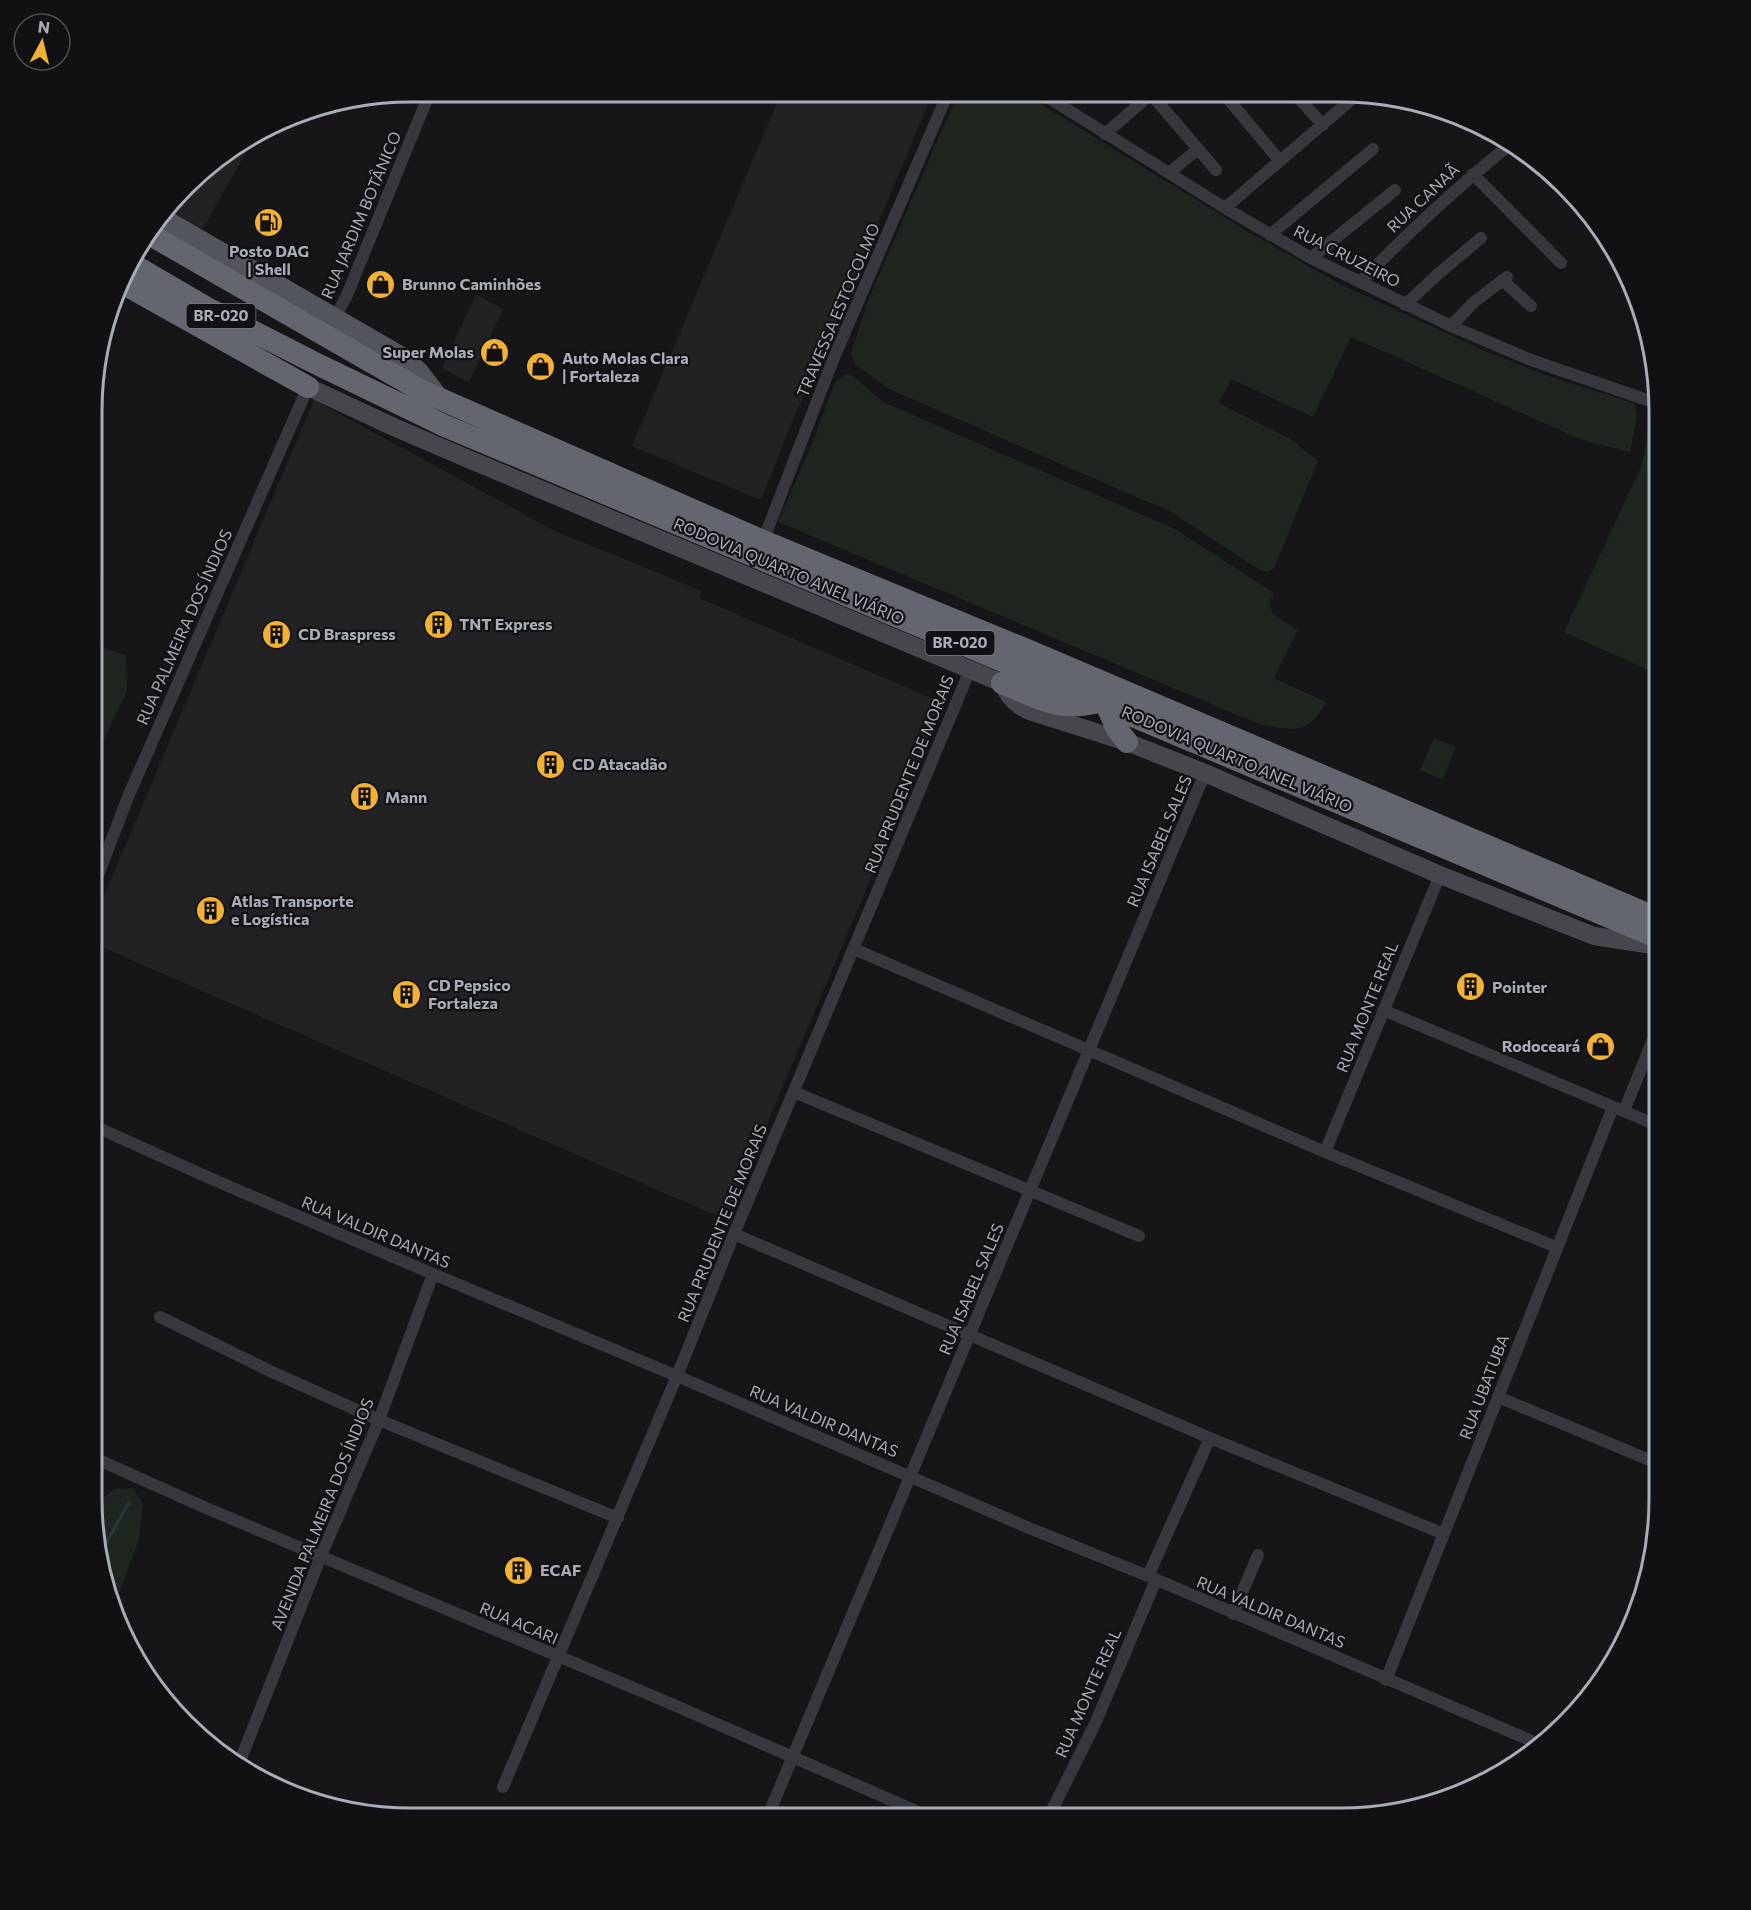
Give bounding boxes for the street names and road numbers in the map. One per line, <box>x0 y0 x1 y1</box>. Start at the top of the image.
street label: RUA JARDIM BOTÂNICO <box>317 128 404 301</box>
street label: RUA CANAÃ <box>1383 159 1463 236</box>
street label: TRAVESSA ESTOCOLMO <box>792 220 883 400</box>
street label: RUA CRUZEIRO <box>1291 221 1404 291</box>
road number: BR-020 <box>186 304 256 328</box>
street label: RODOVIA QUARTO ANEL VIÁRIO <box>671 513 907 628</box>
street label: RUA PALMEIRA DOS ÍNDIOS <box>132 526 235 727</box>
road number: BR-020 <box>926 631 994 655</box>
street label: RUA PRUDENTE DE MORAIS <box>860 672 957 876</box>
street label: RODOVIA QUARTO ANEL VIÁRIO <box>1119 701 1355 816</box>
street label: RUA ISABEL SALES <box>1122 772 1195 909</box>
street label: RUA MONTE REAL <box>1332 939 1401 1075</box>
street label: RUA PRUDENTE DE MORAIS <box>673 1121 770 1325</box>
street label: RUA VALDIR DANTAS <box>299 1192 453 1271</box>
street label: RUA ISABEL SALES <box>934 1220 1007 1357</box>
street label: RUA UBATUBA <box>1455 1332 1512 1442</box>
street label: RUA VALDIR DANTAS <box>747 1381 901 1460</box>
street label: AVENIDA PALMEIRA DOS ÍNDIOS <box>266 1395 377 1633</box>
street label: RUA VALDIR DANTAS <box>1194 1572 1348 1651</box>
street label: RUA ACARI <box>477 1597 561 1648</box>
street label: RUA MONTE REAL <box>1051 1625 1125 1760</box>

